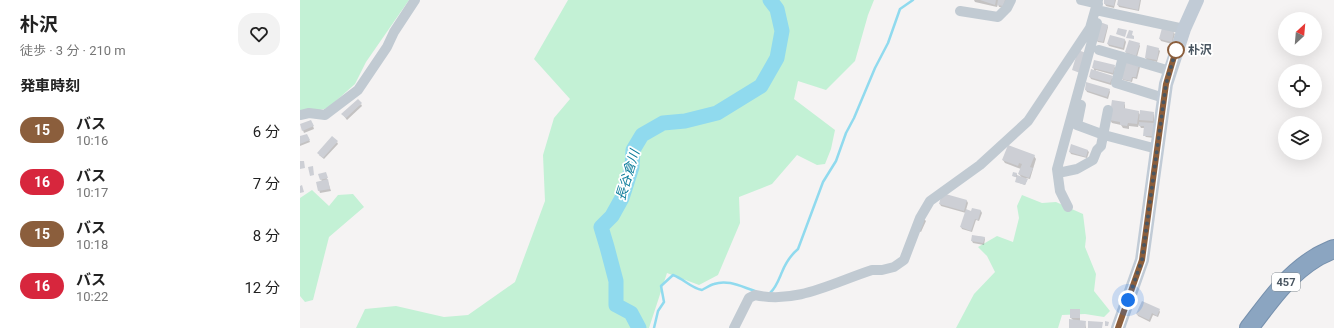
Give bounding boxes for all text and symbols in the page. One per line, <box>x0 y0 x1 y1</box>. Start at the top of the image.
north arrow <box>1278 12 1322 56</box>
map controls <box>1278 12 1322 160</box>
text: 朴沢 <box>20 13 58 36</box>
button: heart <box>238 13 280 55</box>
marker: 朴沢 <box>1167 41 1185 59</box>
text: 徒歩 · 3 分 · 210 m <box>20 43 126 58</box>
place label: 朴沢 <box>1188 43 1212 57</box>
button: locate <box>1278 64 1322 108</box>
text: 発車時刻 <box>20 77 80 95</box>
text: バス <box>76 115 106 133</box>
button: layers <box>1278 116 1322 160</box>
text: 15 <box>34 122 50 138</box>
text: 6 分 <box>253 123 280 141</box>
text: 10:16 <box>76 133 108 148</box>
water label: 長谷倉川 <box>613 146 643 202</box>
text: バス <box>76 167 106 185</box>
text: 16 <box>34 174 50 190</box>
text: 7 分 <box>253 175 280 193</box>
text: 10:17 <box>76 185 108 200</box>
text: バス <box>76 219 106 237</box>
text: 15 <box>34 226 50 242</box>
text: 8 分 <box>253 227 280 245</box>
text: 10:18 <box>76 237 108 252</box>
text: バス <box>76 271 106 289</box>
road number: 457 <box>1272 273 1300 291</box>
text: 16 <box>34 278 50 294</box>
text: 12 分 <box>244 279 280 297</box>
text: 10:22 <box>76 289 108 304</box>
your location <box>1118 290 1138 310</box>

